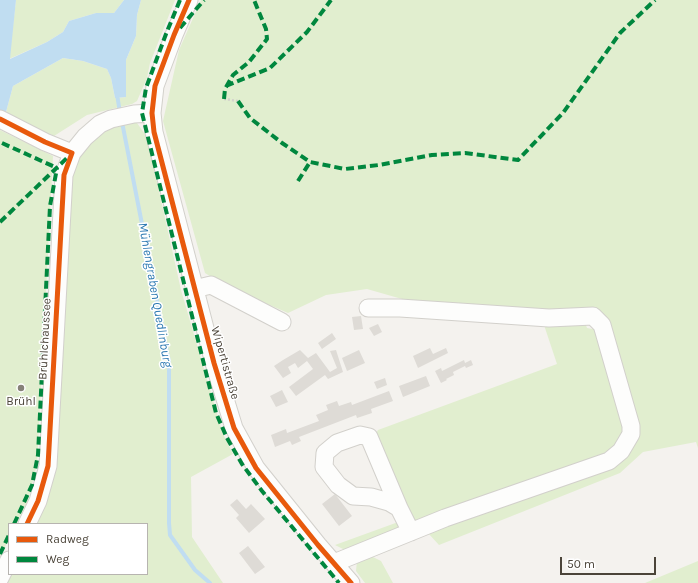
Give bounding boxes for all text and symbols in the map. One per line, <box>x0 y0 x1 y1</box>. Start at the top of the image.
water label: Mühlengraben Quedlinburg <box>135 221 175 369</box>
street label: Brühlchaussee <box>36 298 54 380</box>
street label: Wipertistraße <box>208 325 242 401</box>
marker: Brühl <box>16 383 26 393</box>
place label: Brühl <box>6 395 36 409</box>
legend <box>8 523 148 575</box>
text: Radweg <box>46 532 89 546</box>
scale bar <box>562 549 658 575</box>
text: Weg <box>46 552 69 566</box>
text: 50 m <box>567 557 595 571</box>

